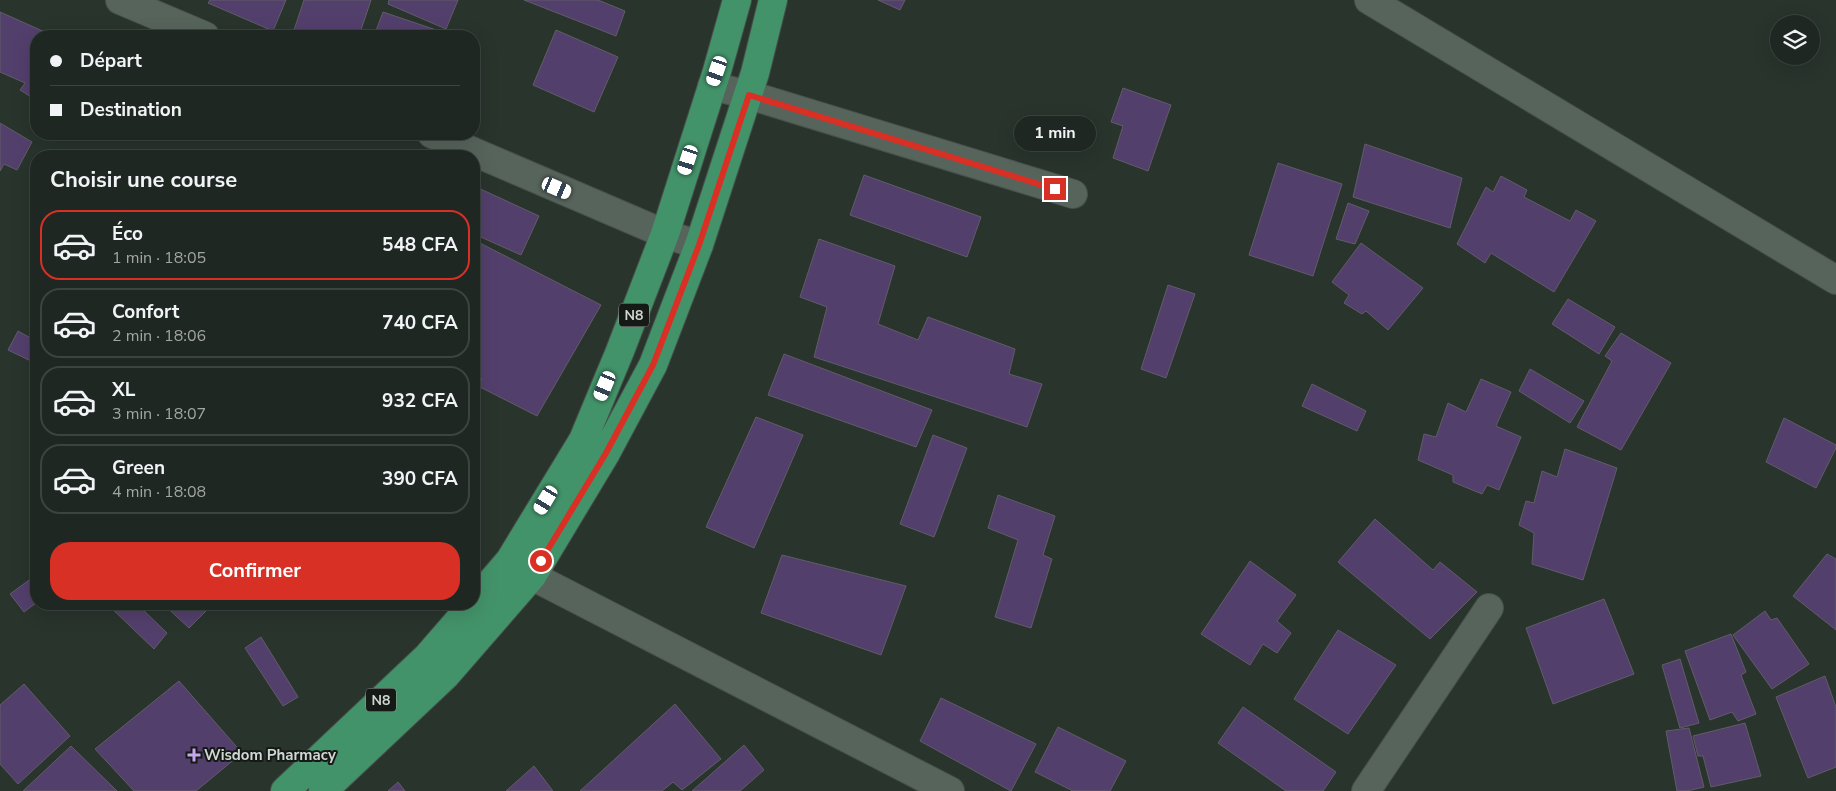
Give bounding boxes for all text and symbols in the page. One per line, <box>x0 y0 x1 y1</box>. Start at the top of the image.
map controls <box>1770 15 1820 65</box>
button: layers <box>1770 15 1820 65</box>
text: Départ <box>80 48 142 74</box>
car <box>705 54 728 88</box>
text: Destination <box>80 97 182 123</box>
callout: 1 min <box>1014 116 1096 152</box>
text: 1 min <box>1034 122 1076 144</box>
car <box>676 143 699 177</box>
text: Choisir une course <box>50 165 237 195</box>
car <box>540 175 573 201</box>
route end <box>1044 178 1066 200</box>
text: Éco <box>112 221 143 247</box>
icon: car <box>52 223 97 268</box>
text: 548 CFA <box>382 232 458 258</box>
text: 1 min · 18:05 <box>112 247 206 269</box>
text: Confort <box>112 299 179 325</box>
icon: car <box>52 301 97 346</box>
road number: N8 <box>619 304 649 326</box>
text: 740 CFA <box>382 310 458 336</box>
text: 2 min · 18:06 <box>112 325 206 347</box>
car <box>592 369 617 403</box>
text: XL <box>112 377 135 403</box>
icon: car <box>52 379 97 424</box>
text: 932 CFA <box>382 388 458 414</box>
text: 3 min · 18:07 <box>112 403 206 425</box>
text: Green <box>112 455 165 481</box>
icon: car <box>52 457 97 502</box>
text: 390 CFA <box>382 466 458 492</box>
text: 4 min · 18:08 <box>112 481 206 503</box>
car <box>531 483 560 517</box>
button: Confirmer <box>50 542 460 600</box>
route start <box>530 550 552 572</box>
road number: N8 <box>366 688 396 712</box>
place label: Wisdom Pharmacy <box>204 745 336 765</box>
marker: Wisdom Pharmacy <box>188 749 200 761</box>

